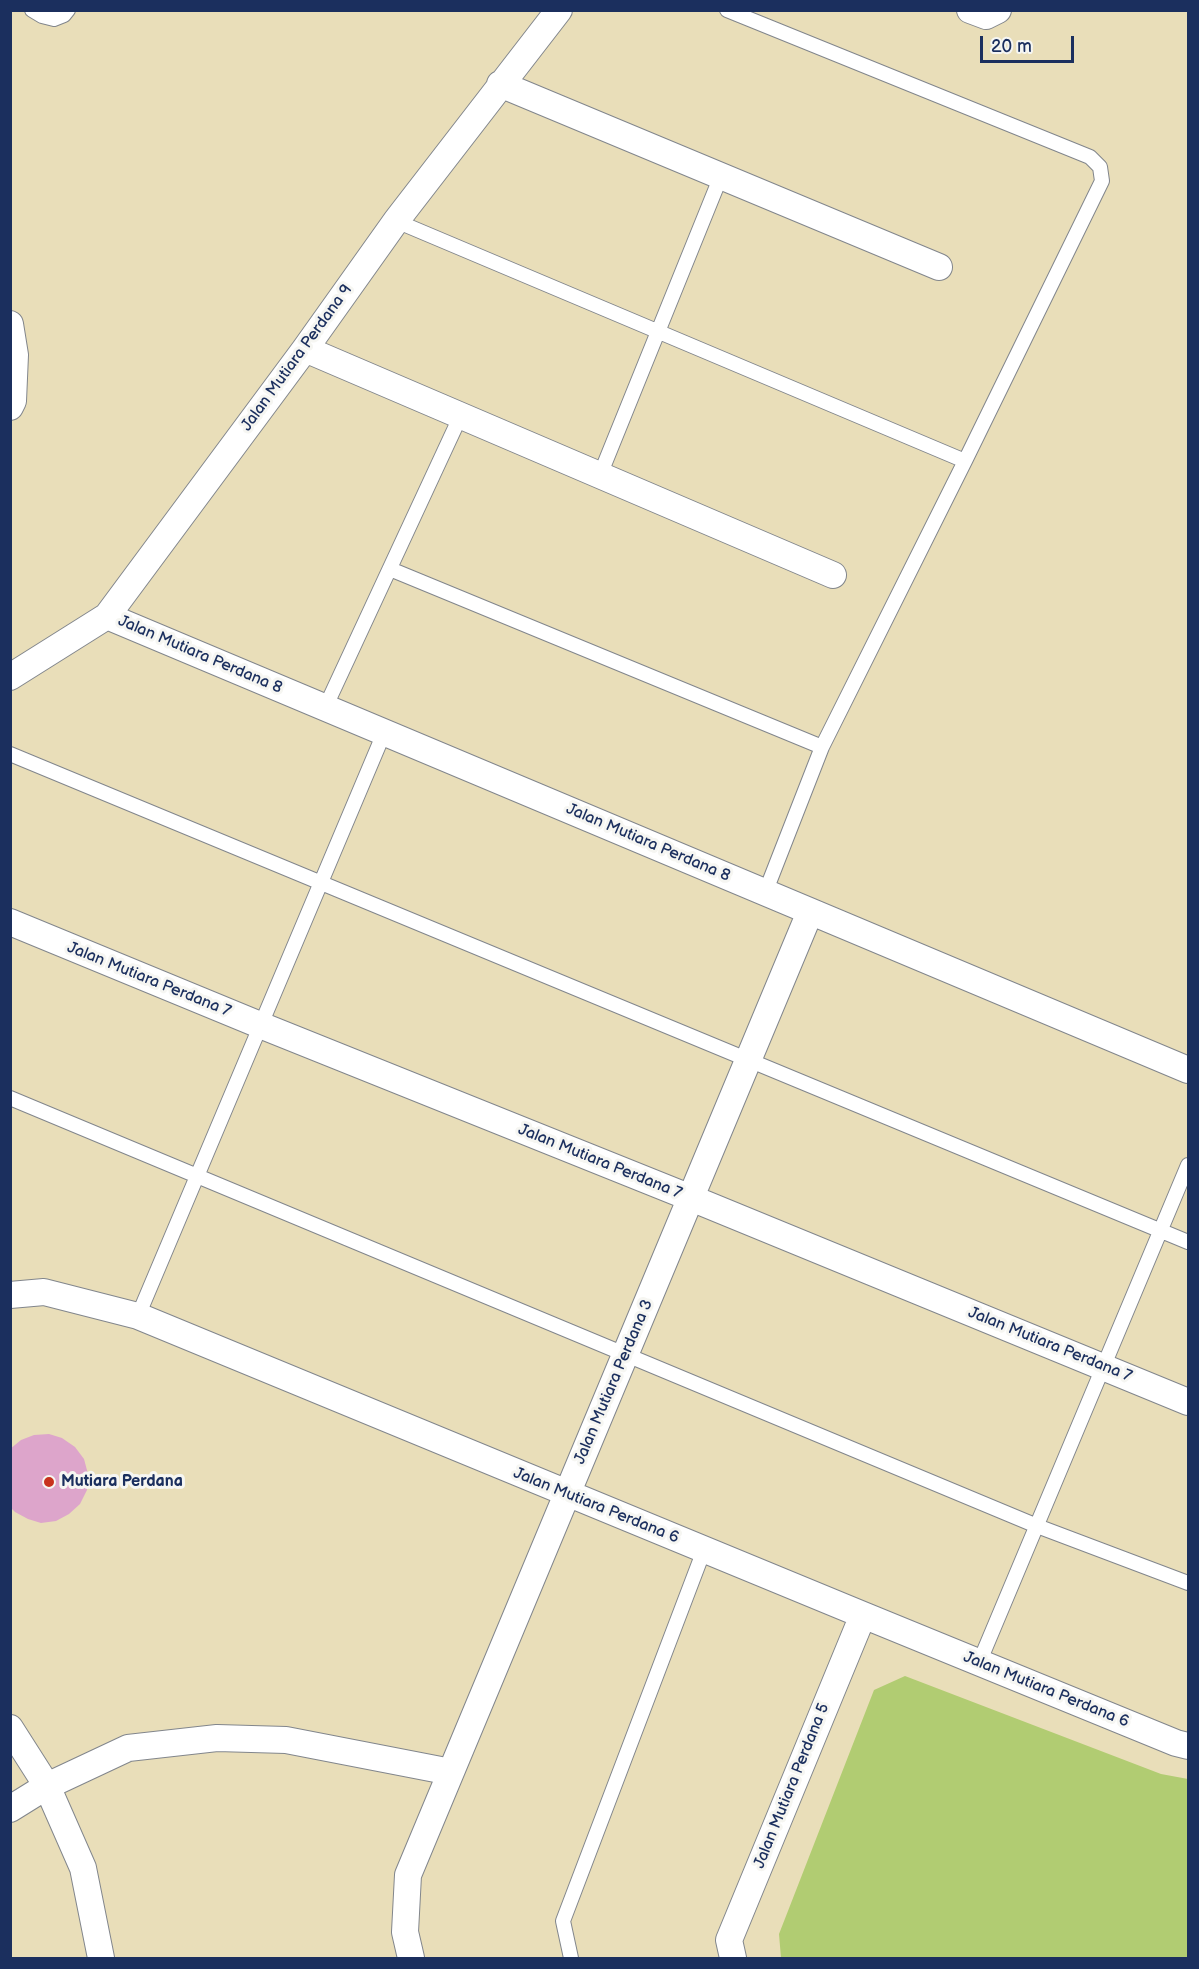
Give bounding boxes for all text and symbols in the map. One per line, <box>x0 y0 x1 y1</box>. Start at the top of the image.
scale bar <box>983 24 1078 62</box>
text: 20 m <box>991 36 1032 57</box>
street label: Jalan Mutiara Perdana 9 <box>237 281 357 435</box>
street label: Jalan Mutiara Perdana 8 <box>115 612 285 698</box>
street label: Jalan Mutiara Perdana 8 <box>563 800 733 886</box>
street label: Jalan Mutiara Perdana 7 <box>64 938 234 1022</box>
street label: Jalan Mutiara Perdana 7 <box>515 1120 685 1204</box>
street label: Jalan Mutiara Perdana 3 <box>571 1297 657 1467</box>
street label: Jalan Mutiara Perdana 7 <box>965 1303 1135 1387</box>
street label: Jalan Mutiara Perdana 6 <box>510 1464 682 1548</box>
place label: Mutiara Perdana <box>61 1472 183 1492</box>
marker: Mutiara Perdana <box>42 1475 56 1489</box>
street label: Jalan Mutiara Perdana 6 <box>960 1648 1132 1732</box>
street label: Jalan Mutiara Perdana 5 <box>750 1701 834 1871</box>

